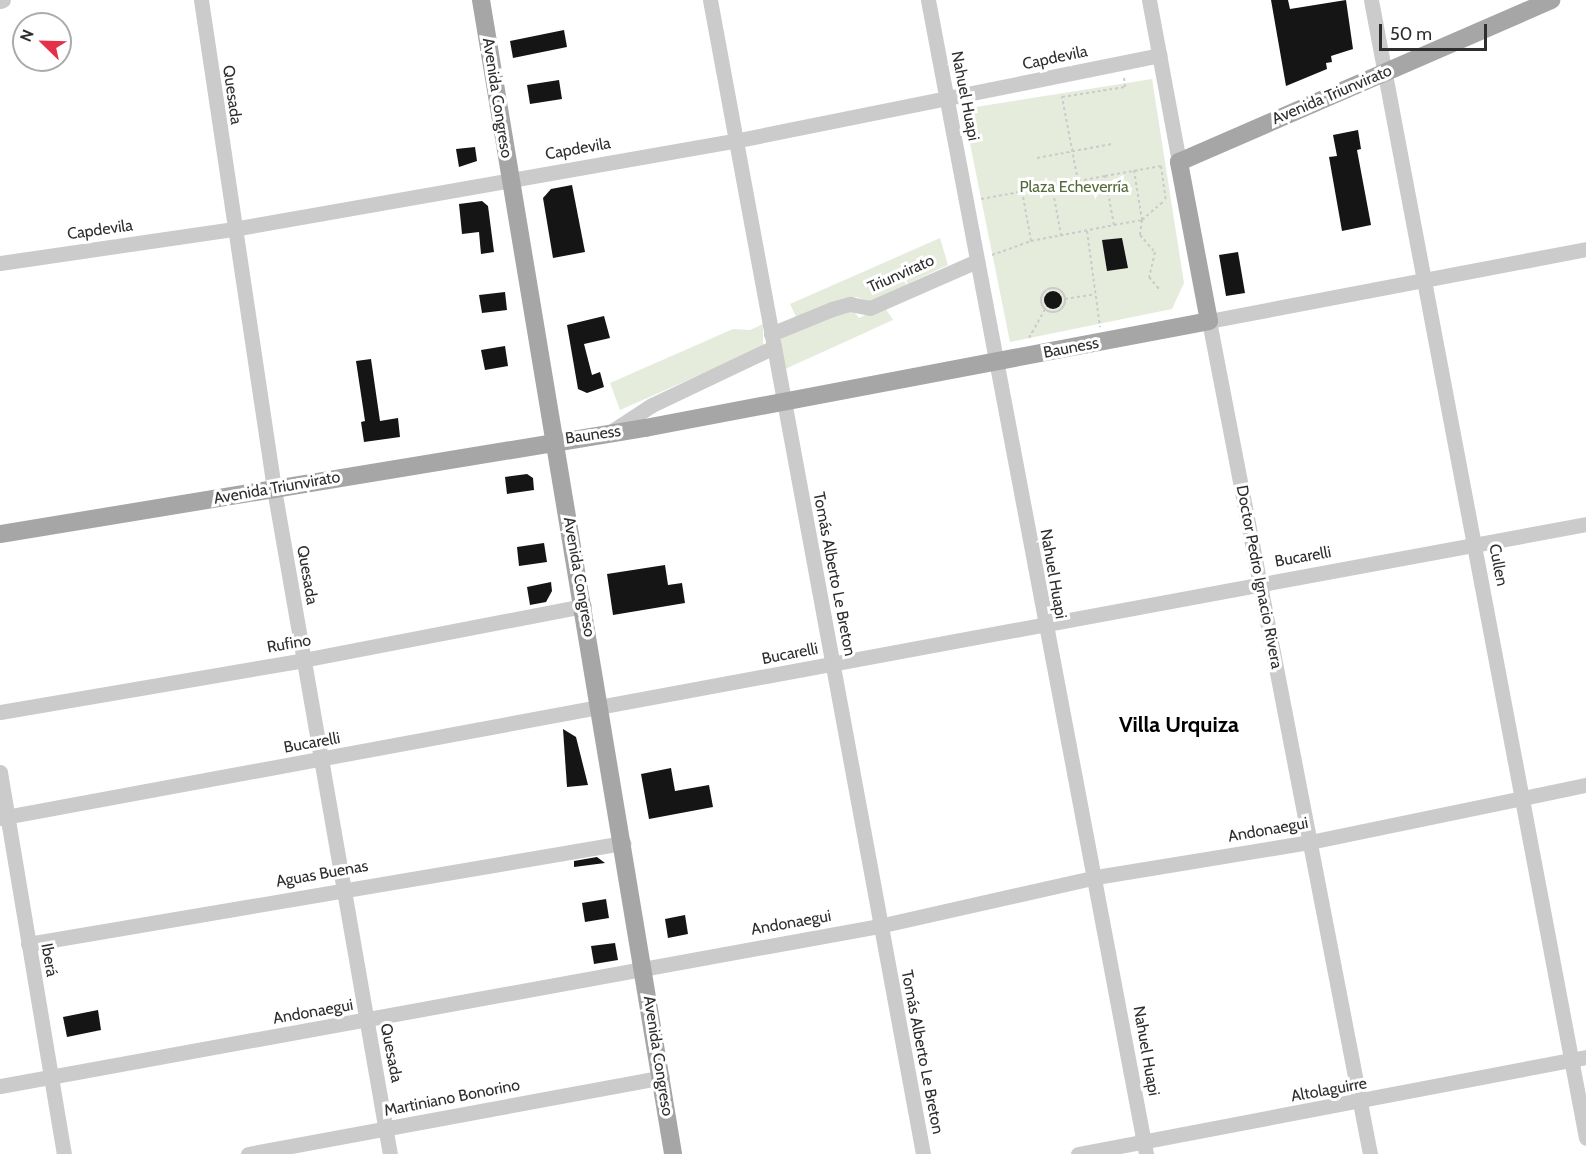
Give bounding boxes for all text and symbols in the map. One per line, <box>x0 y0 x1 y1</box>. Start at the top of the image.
north arrow <box>12 12 72 72</box>
scale bar <box>1382 12 1490 50</box>
text: 50 m <box>1390 23 1432 45</box>
text: N <box>16 27 38 44</box>
street label: Avenida Congreso <box>478 36 516 160</box>
street label: Capdevila <box>1021 42 1089 74</box>
street label: Nahuel Huapi <box>947 50 983 142</box>
street label: Avenida Triunvirato <box>1269 61 1395 129</box>
street label: Quesada <box>218 64 246 126</box>
street label: Capdevila <box>544 134 612 164</box>
park label: Plaza Echeverría <box>1019 177 1129 197</box>
street label: Capdevila <box>66 216 134 244</box>
street label: Triunvirato <box>865 251 937 297</box>
street label: Bauness <box>1042 333 1100 363</box>
street label: Bauness <box>564 422 622 448</box>
street label: Avenida Triunvirato <box>212 467 342 509</box>
street label: Doctor Pedro Ignacio Rivera <box>1232 484 1286 670</box>
street label: Tomás Alberto Le Breton <box>809 490 859 658</box>
street label: Avenida Congreso <box>559 515 599 639</box>
street label: Nahuel Huapi <box>1036 528 1070 620</box>
street label: Cullen <box>1485 542 1511 588</box>
street label: Bucarelli <box>1273 543 1333 571</box>
street label: Quesada <box>292 544 322 606</box>
street label: Rufino <box>266 631 312 657</box>
street label: Bucarelli <box>760 639 820 669</box>
district label: Villa Urquiza <box>1119 712 1239 738</box>
street label: Bucarelli <box>282 729 342 757</box>
street label: Andonaegui <box>1226 814 1310 846</box>
street label: Aguas Buenas <box>274 856 370 892</box>
street label: Andonaegui <box>749 907 833 939</box>
street label: Iberá <box>37 942 61 978</box>
street label: Tomás Alberto Le Breton <box>897 968 947 1136</box>
street label: Avenida Congreso <box>639 994 677 1118</box>
street label: Andonaegui <box>271 996 355 1028</box>
street label: Nahuel Huapi <box>1129 1005 1163 1097</box>
street label: Quesada <box>376 1022 406 1084</box>
street label: Altolaguirre <box>1289 1074 1369 1106</box>
street label: Martiniano Bonorino <box>382 1075 522 1121</box>

